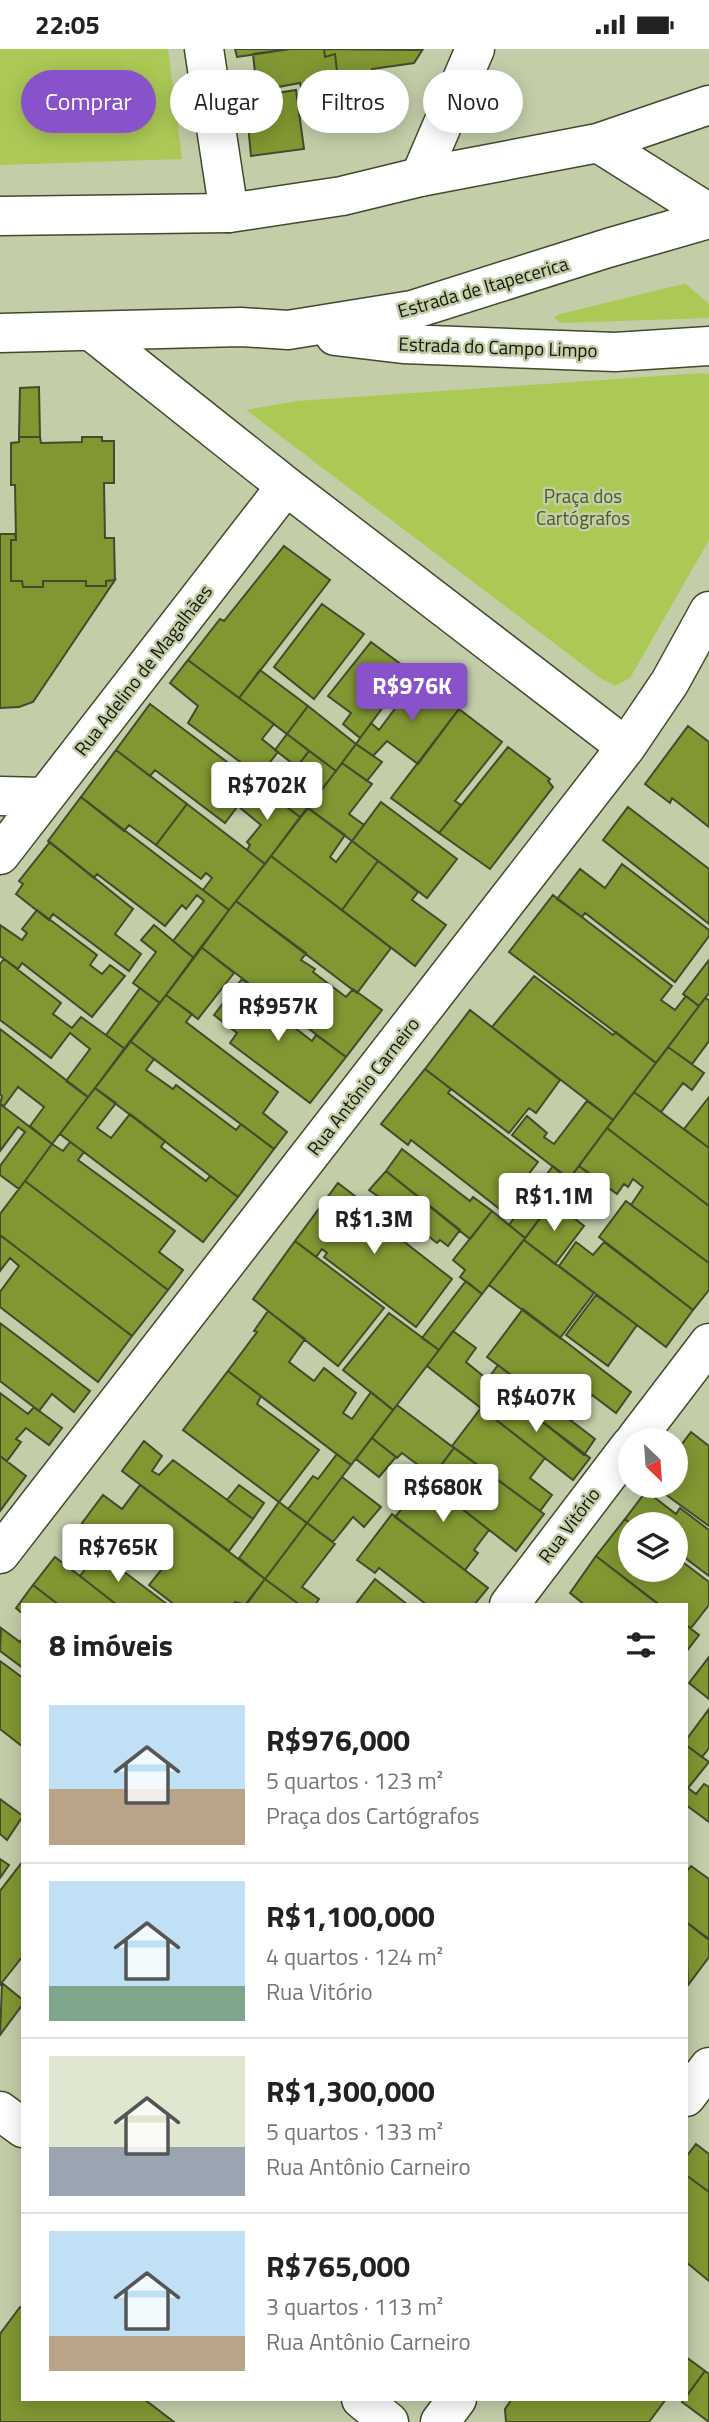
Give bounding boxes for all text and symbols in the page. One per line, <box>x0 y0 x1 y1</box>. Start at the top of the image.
text: 22:05 <box>35 5 100 44</box>
chip: Comprar <box>21 70 156 133</box>
chip: Alugar <box>170 70 283 133</box>
chip: Filtros <box>297 70 409 133</box>
chip: Novo <box>423 70 523 133</box>
street label: Estrada de Itapecerica <box>394 248 572 325</box>
street label: Estrada do Campo Limpo <box>398 329 598 364</box>
park label: Praça dos Cartógrafos <box>536 481 630 532</box>
street label: Rua Adelino de Magalhães <box>66 578 219 762</box>
pin: R$976K <box>355 663 469 723</box>
text: R$976K <box>372 668 452 703</box>
pin: R$702K <box>210 763 324 822</box>
text: R$702K <box>227 767 307 802</box>
pin: R$957K <box>221 983 335 1043</box>
text: R$957K <box>238 988 318 1023</box>
street label: Rua Antônio Carneiro <box>299 1010 426 1161</box>
pin: R$1.1M <box>497 1173 611 1233</box>
text: R$1.1M <box>515 1178 593 1213</box>
pin: R$1.3M <box>317 1197 431 1256</box>
text: R$1.3M <box>335 1201 413 1236</box>
pin: R$407K <box>479 1375 593 1434</box>
text: R$407K <box>496 1379 576 1414</box>
north arrow <box>618 1428 688 1498</box>
map controls <box>618 1428 688 1582</box>
pin: R$680K <box>386 1465 500 1524</box>
text: R$680K <box>403 1469 483 1504</box>
street label: Rua Vitório <box>531 1481 607 1569</box>
button: layers <box>618 1512 688 1582</box>
pin: R$765K <box>61 1525 175 1584</box>
text: R$765K <box>78 1529 158 1564</box>
text: 8 imóveis <box>49 1622 173 1668</box>
icon: filters <box>622 1626 660 1664</box>
text: R$976,000 <box>266 1717 410 1763</box>
icon: home <box>105 1733 189 1817</box>
text: 5 quartos · 123 m² <box>266 1763 443 1798</box>
text: Praça dos Cartógrafos <box>266 1798 480 1833</box>
text: R$1,100,000 <box>266 1893 435 1939</box>
icon: home <box>105 1909 189 1993</box>
text: 4 quartos · 124 m² <box>266 1939 443 1974</box>
text: Rua Vitório <box>266 1974 373 2009</box>
text: R$1,300,000 <box>266 2068 435 2114</box>
icon: home <box>105 2084 189 2168</box>
text: 5 quartos · 133 m² <box>266 2114 443 2149</box>
text: Rua Antônio Carneiro <box>266 2149 471 2184</box>
text: R$765,000 <box>266 2243 410 2289</box>
icon: home <box>105 2259 189 2343</box>
text: 3 quartos · 113 m² <box>266 2289 443 2324</box>
text: Rua Antônio Carneiro <box>266 2324 471 2359</box>

